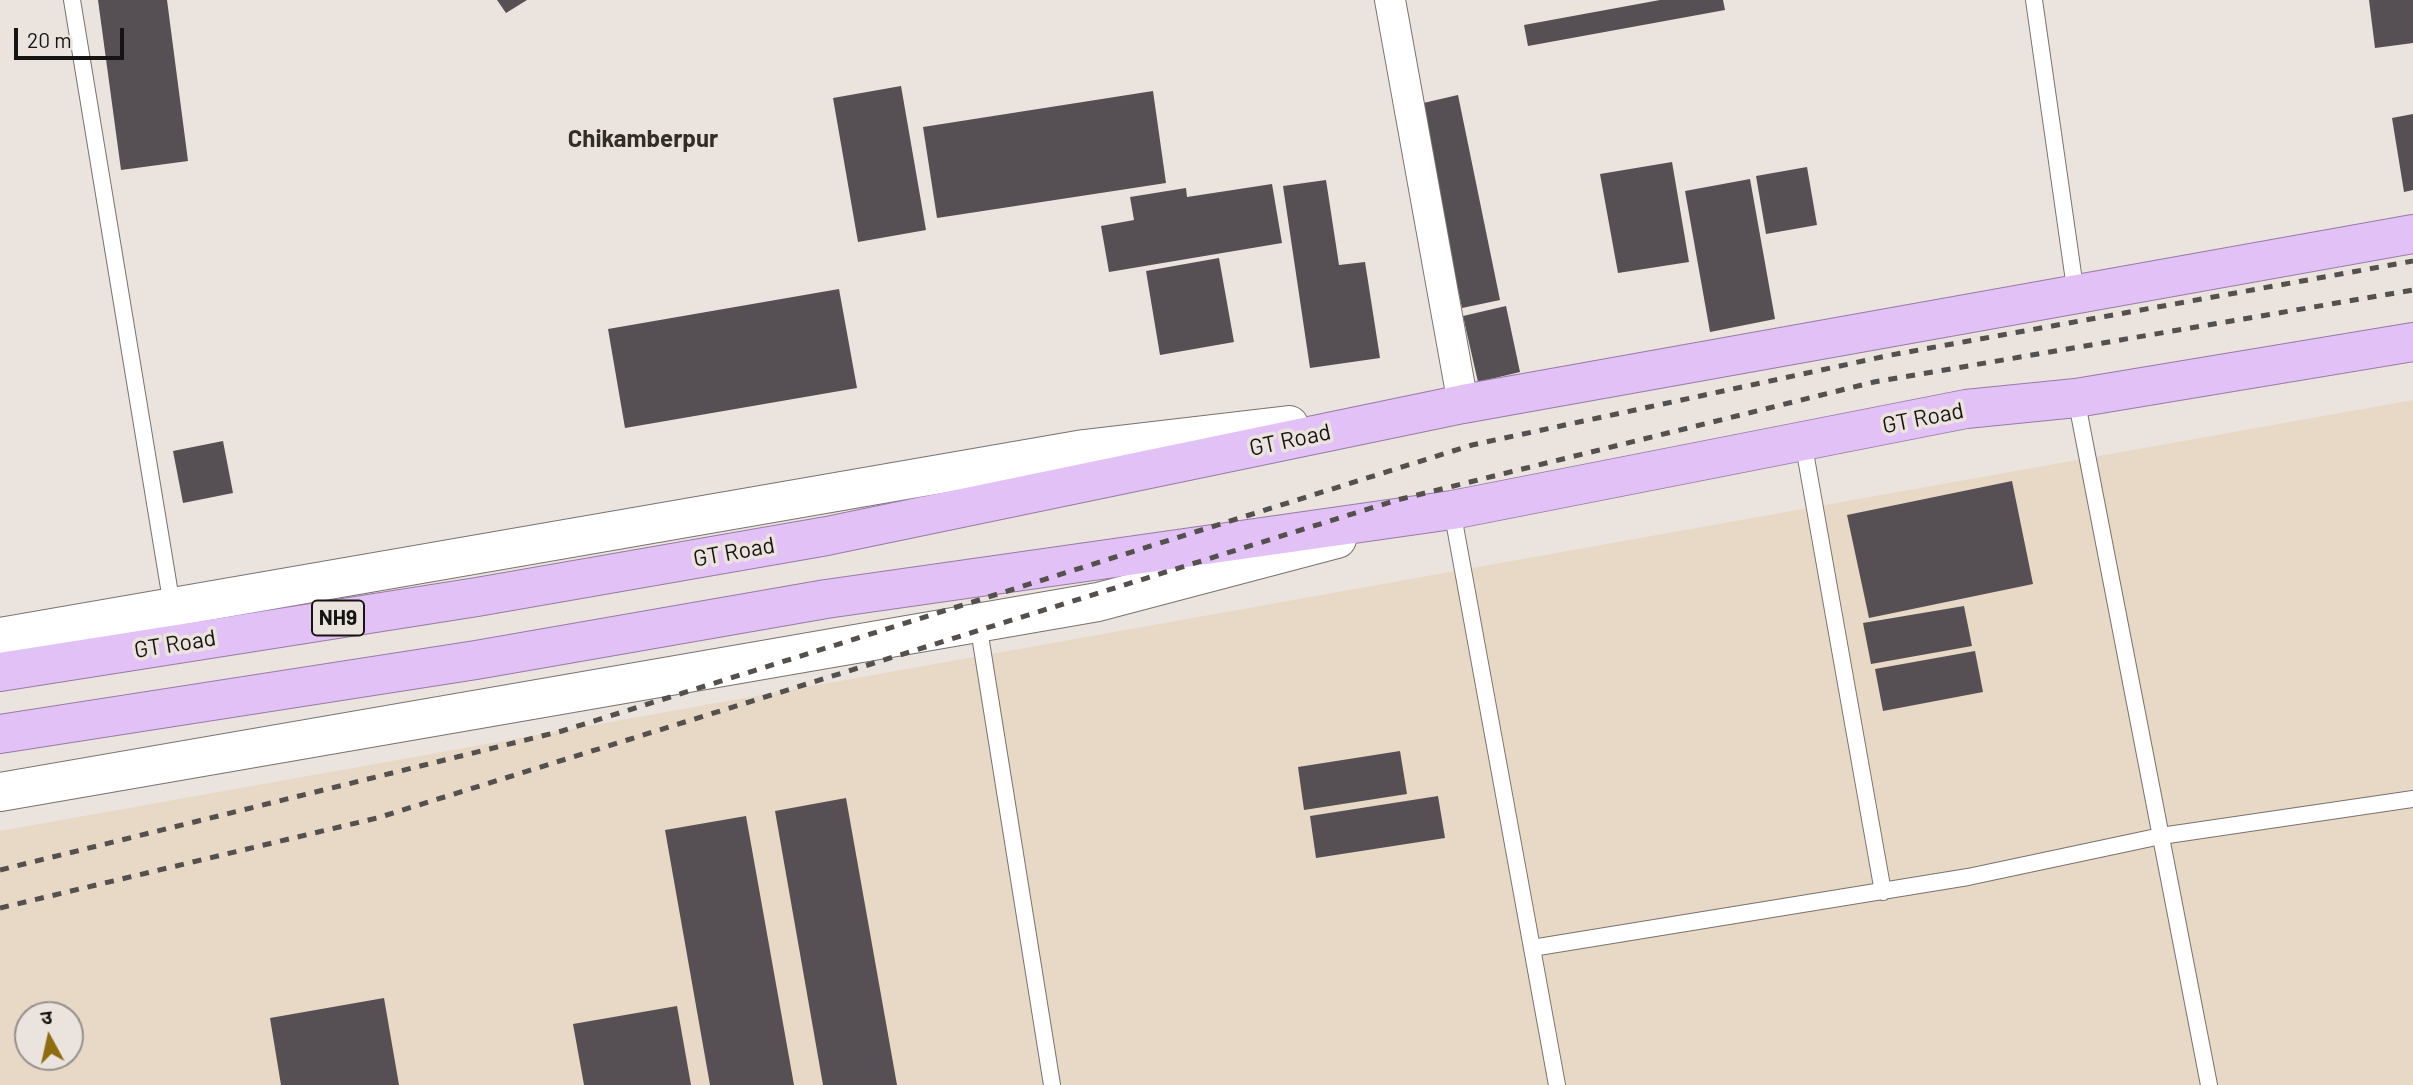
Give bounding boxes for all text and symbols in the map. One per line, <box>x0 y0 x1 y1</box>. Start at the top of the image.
scale bar <box>18 14 128 58</box>
text: 20 m <box>27 27 72 52</box>
district label: Chikamberpur <box>568 125 718 153</box>
street label: GT Road <box>1880 397 1966 439</box>
street label: GT Road <box>1247 418 1333 462</box>
street label: GT Road <box>691 531 777 573</box>
road number: NH9 <box>312 600 364 636</box>
street label: GT Road <box>132 624 218 664</box>
north arrow <box>14 1001 84 1071</box>
text: उ <box>39 1005 53 1029</box>

